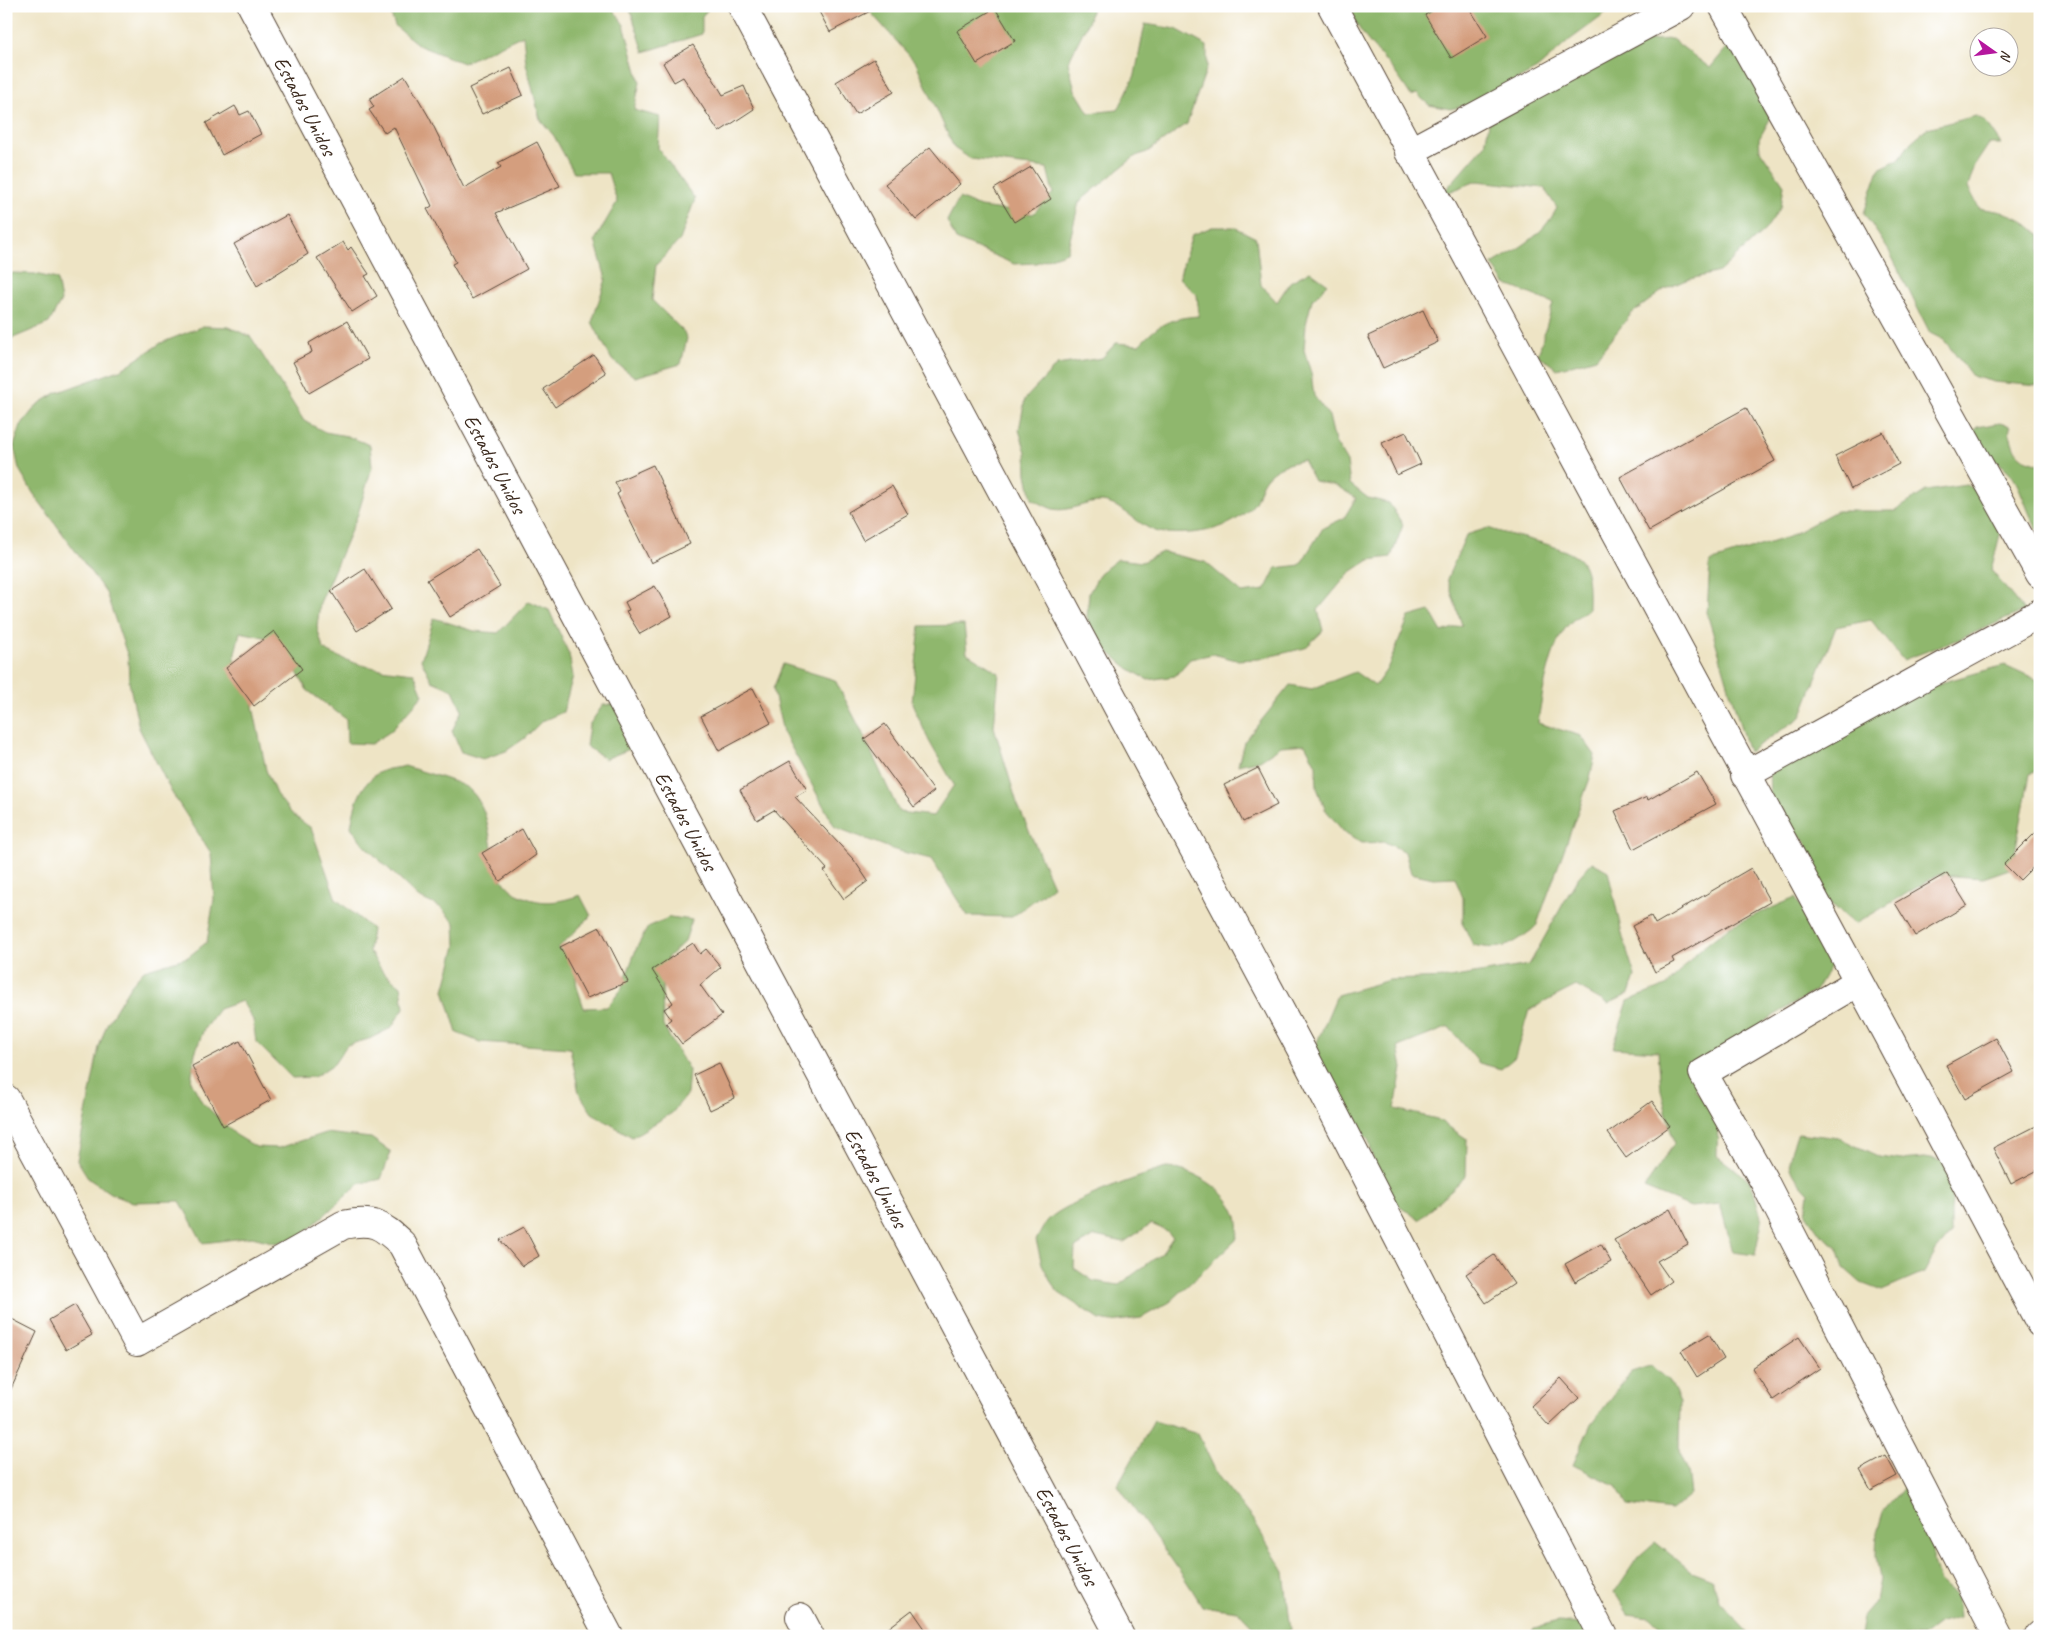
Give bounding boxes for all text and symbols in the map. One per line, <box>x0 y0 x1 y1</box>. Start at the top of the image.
north arrow <box>1968 28 2018 78</box>
text: N <box>1996 49 2015 64</box>
street label: Estados Unidos <box>268 52 343 162</box>
street label: Estados Unidos <box>458 410 533 520</box>
street label: Estados Unidos <box>649 767 724 877</box>
street label: Estados Unidos <box>839 1124 914 1234</box>
street label: Estados Unidos <box>1030 1482 1105 1592</box>

